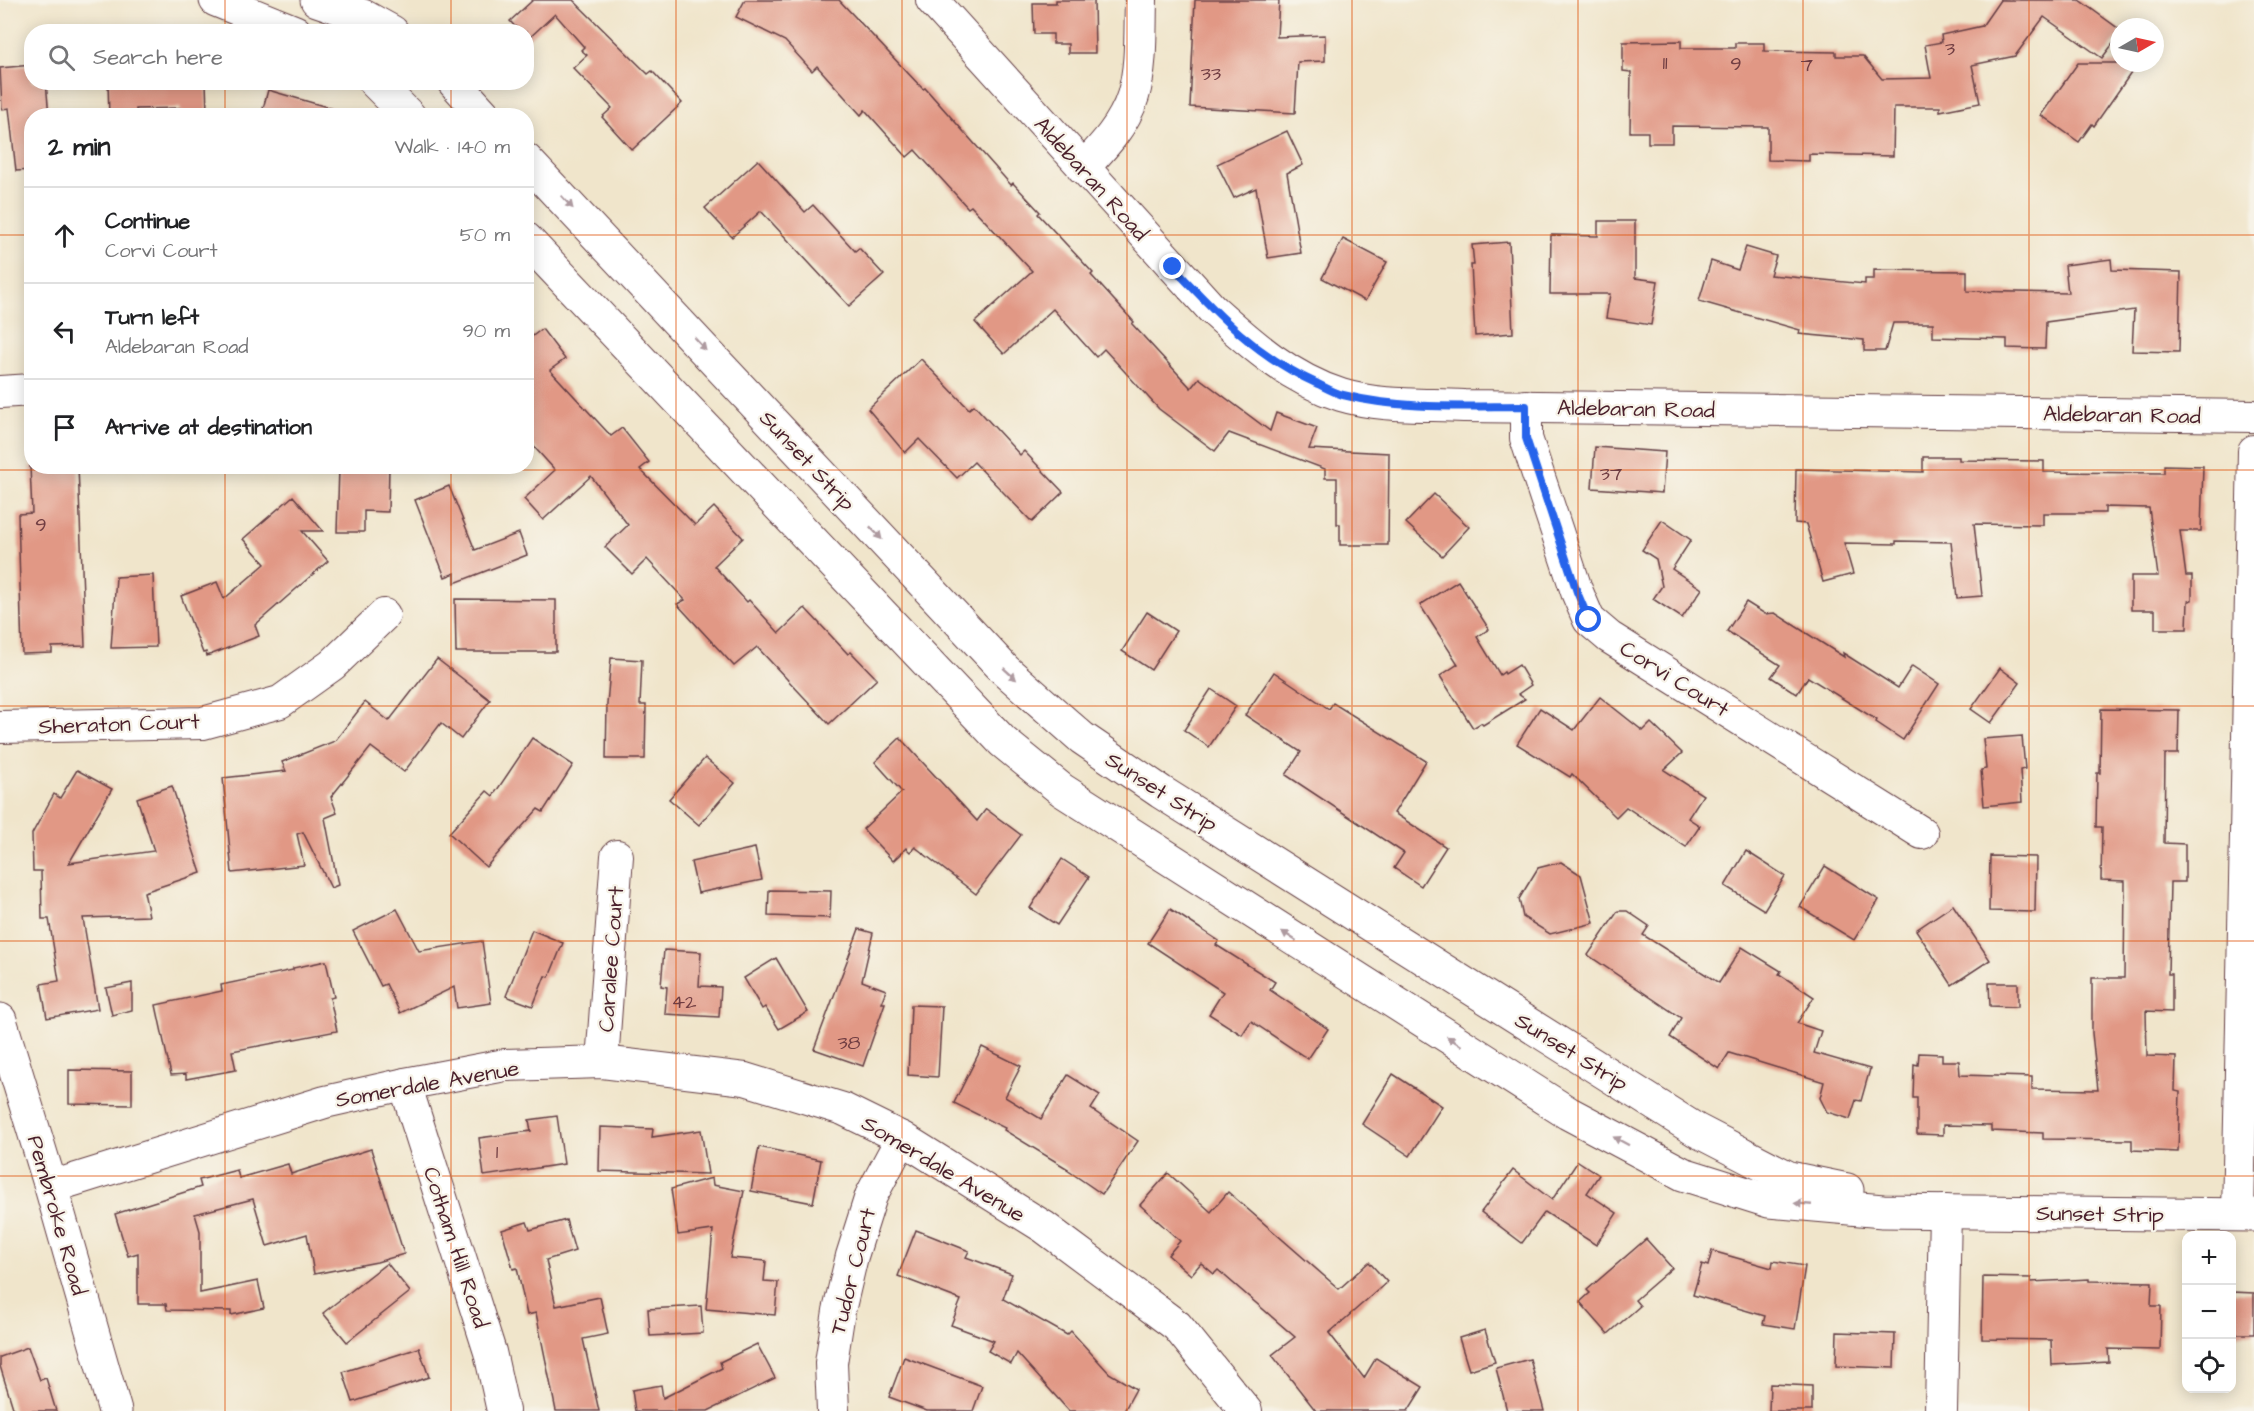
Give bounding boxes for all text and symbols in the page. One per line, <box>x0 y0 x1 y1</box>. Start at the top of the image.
north arrow <box>2110 18 2164 72</box>
search box <box>24 24 534 90</box>
house number: 3 <box>1945 35 1955 63</box>
icon: search <box>45 41 78 74</box>
text: Search here <box>93 42 223 73</box>
house number: 11 <box>1662 49 1668 77</box>
house number: 9 <box>1730 50 1742 78</box>
house number: 7 <box>1801 51 1813 79</box>
house number: 33 <box>1201 60 1221 88</box>
street label: Aldebaran Road <box>1027 110 1155 248</box>
text: 2 min <box>48 129 110 165</box>
text: Walk · 140 m <box>394 133 510 161</box>
one-way arrow <box>559 195 573 209</box>
text: Continue <box>105 206 190 237</box>
icon: ahead <box>48 219 81 252</box>
text: 50 m <box>460 221 510 249</box>
text: Corvi Court <box>105 237 218 265</box>
route end <box>1159 253 1185 279</box>
text: Turn left <box>105 302 199 333</box>
icon: left <box>48 315 81 348</box>
text: 90 m <box>462 317 510 345</box>
text: Aldebaran Road <box>105 333 249 361</box>
one-way arrow <box>693 337 707 352</box>
street label: Aldebaran Road <box>1557 393 1715 426</box>
street label: Aldebaran Road <box>2043 399 2201 432</box>
street label: Sunset Strip <box>752 404 862 518</box>
icon: arrive <box>48 411 81 444</box>
text: Arrive at destination <box>105 412 312 443</box>
house number: 37 <box>1600 460 1622 488</box>
house number: 9 <box>35 511 47 539</box>
one-way arrow <box>869 525 883 539</box>
route start <box>1575 606 1601 632</box>
street label: Corvi Court <box>1613 633 1735 725</box>
one-way arrow <box>1003 667 1018 681</box>
street label: Sheraton Court <box>38 706 200 743</box>
street label: Sunset Strip <box>1099 744 1223 840</box>
street label: Caralee Court <box>591 885 632 1033</box>
one-way arrow <box>1281 930 1298 941</box>
house number: 42 <box>671 988 697 1016</box>
street label: Sunset Strip <box>1509 1005 1634 1099</box>
house number: 38 <box>837 1029 861 1057</box>
one-way arrow <box>1446 1035 1462 1046</box>
street label: Somerdale Avenue <box>333 1053 522 1116</box>
street label: Somerdale Avenue <box>856 1108 1031 1230</box>
street label: Pembroke Road <box>19 1132 94 1299</box>
one-way arrow <box>1612 1136 1629 1146</box>
house number: 1 <box>496 1138 499 1166</box>
street label: Cotham Hill Road <box>415 1163 496 1332</box>
street label: Sunset Strip <box>2036 1198 2164 1231</box>
one-way arrow <box>1794 1199 1813 1209</box>
street label: Tudor Court <box>823 1205 884 1338</box>
map controls <box>2182 1231 2236 1393</box>
button: + <box>2182 1231 2236 1285</box>
button: − <box>2182 1285 2236 1339</box>
button: locate <box>2182 1339 2236 1393</box>

